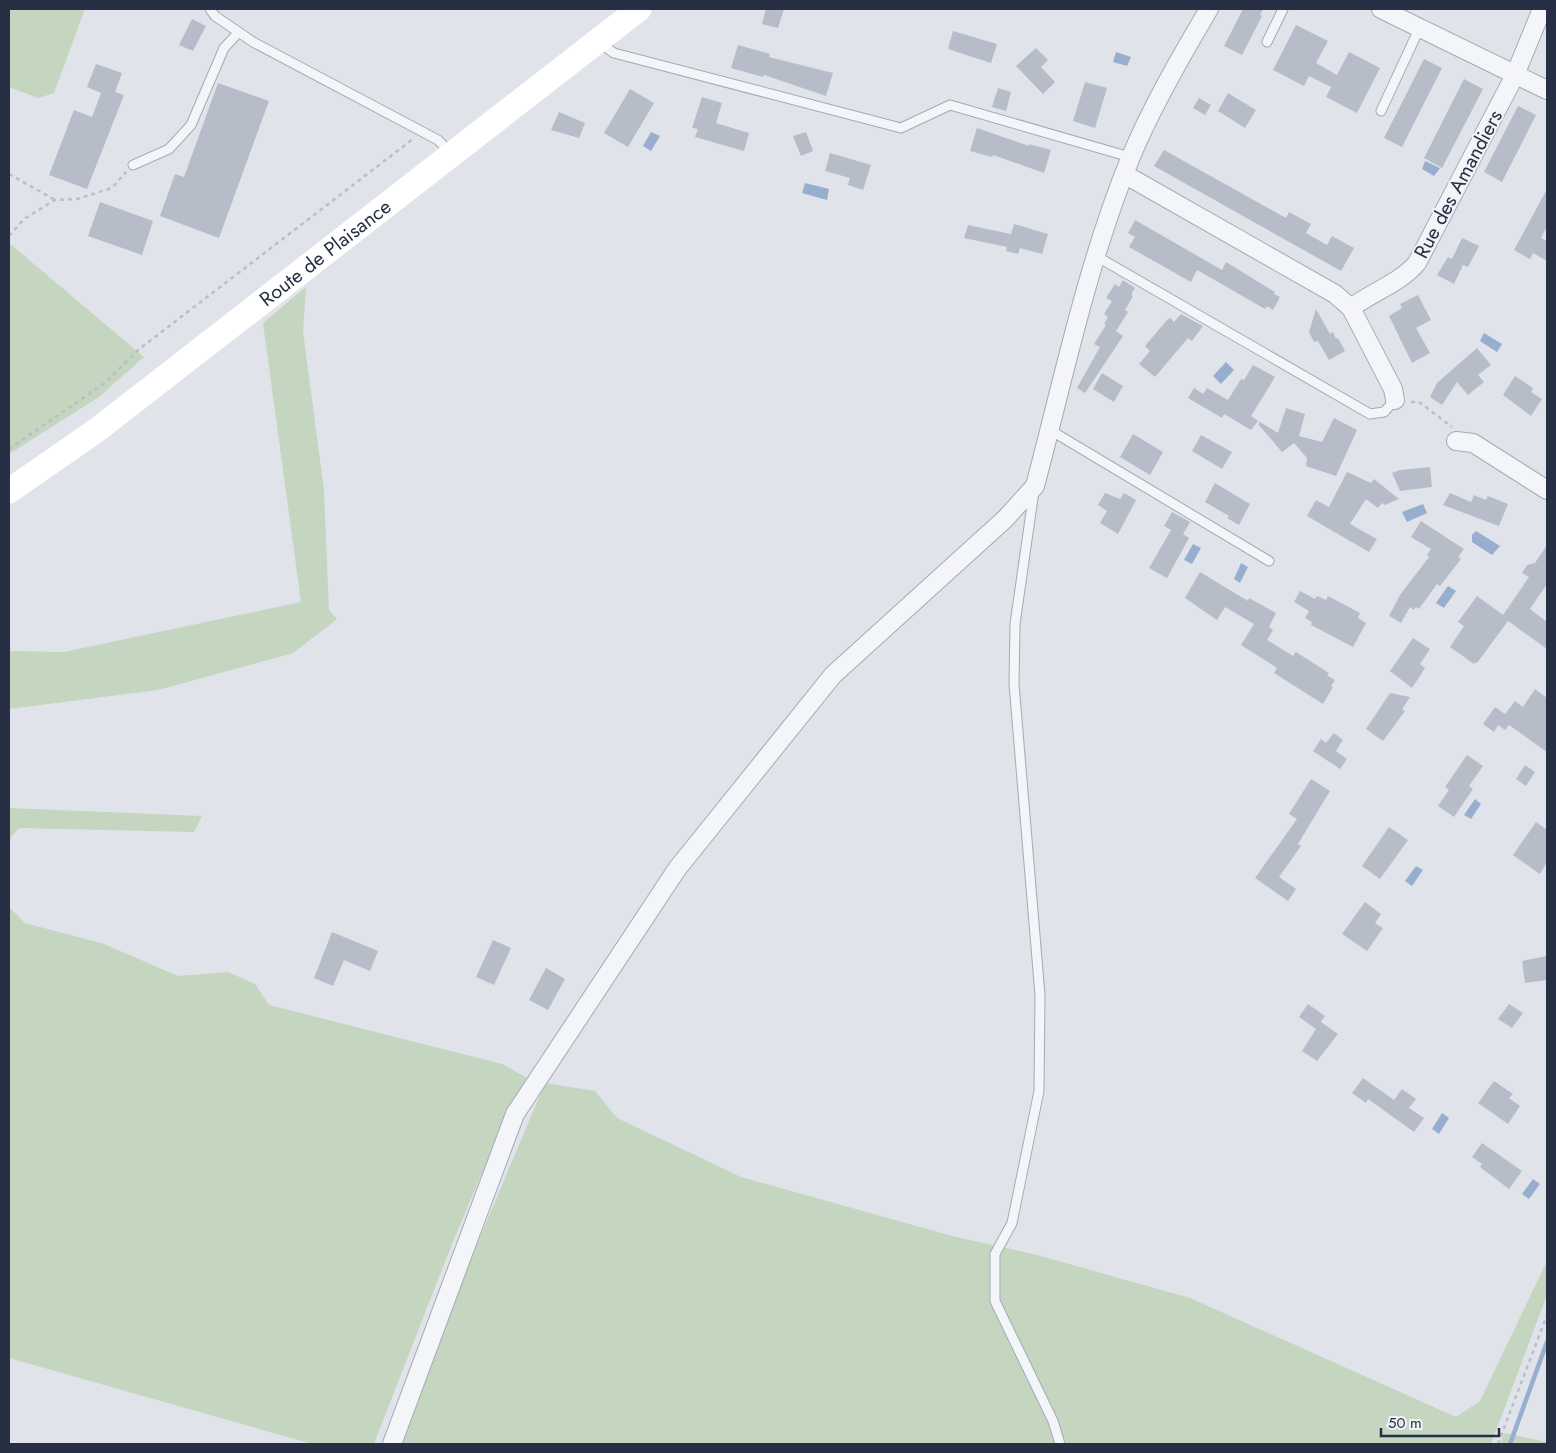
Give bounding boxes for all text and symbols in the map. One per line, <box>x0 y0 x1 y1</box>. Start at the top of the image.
street label: Rue des Amandiers <box>1407 105 1510 264</box>
street label: Route de Plaisance <box>253 193 398 314</box>
scale bar <box>1381 1406 1498 1438</box>
text: 50 m <box>1388 1412 1422 1434</box>

